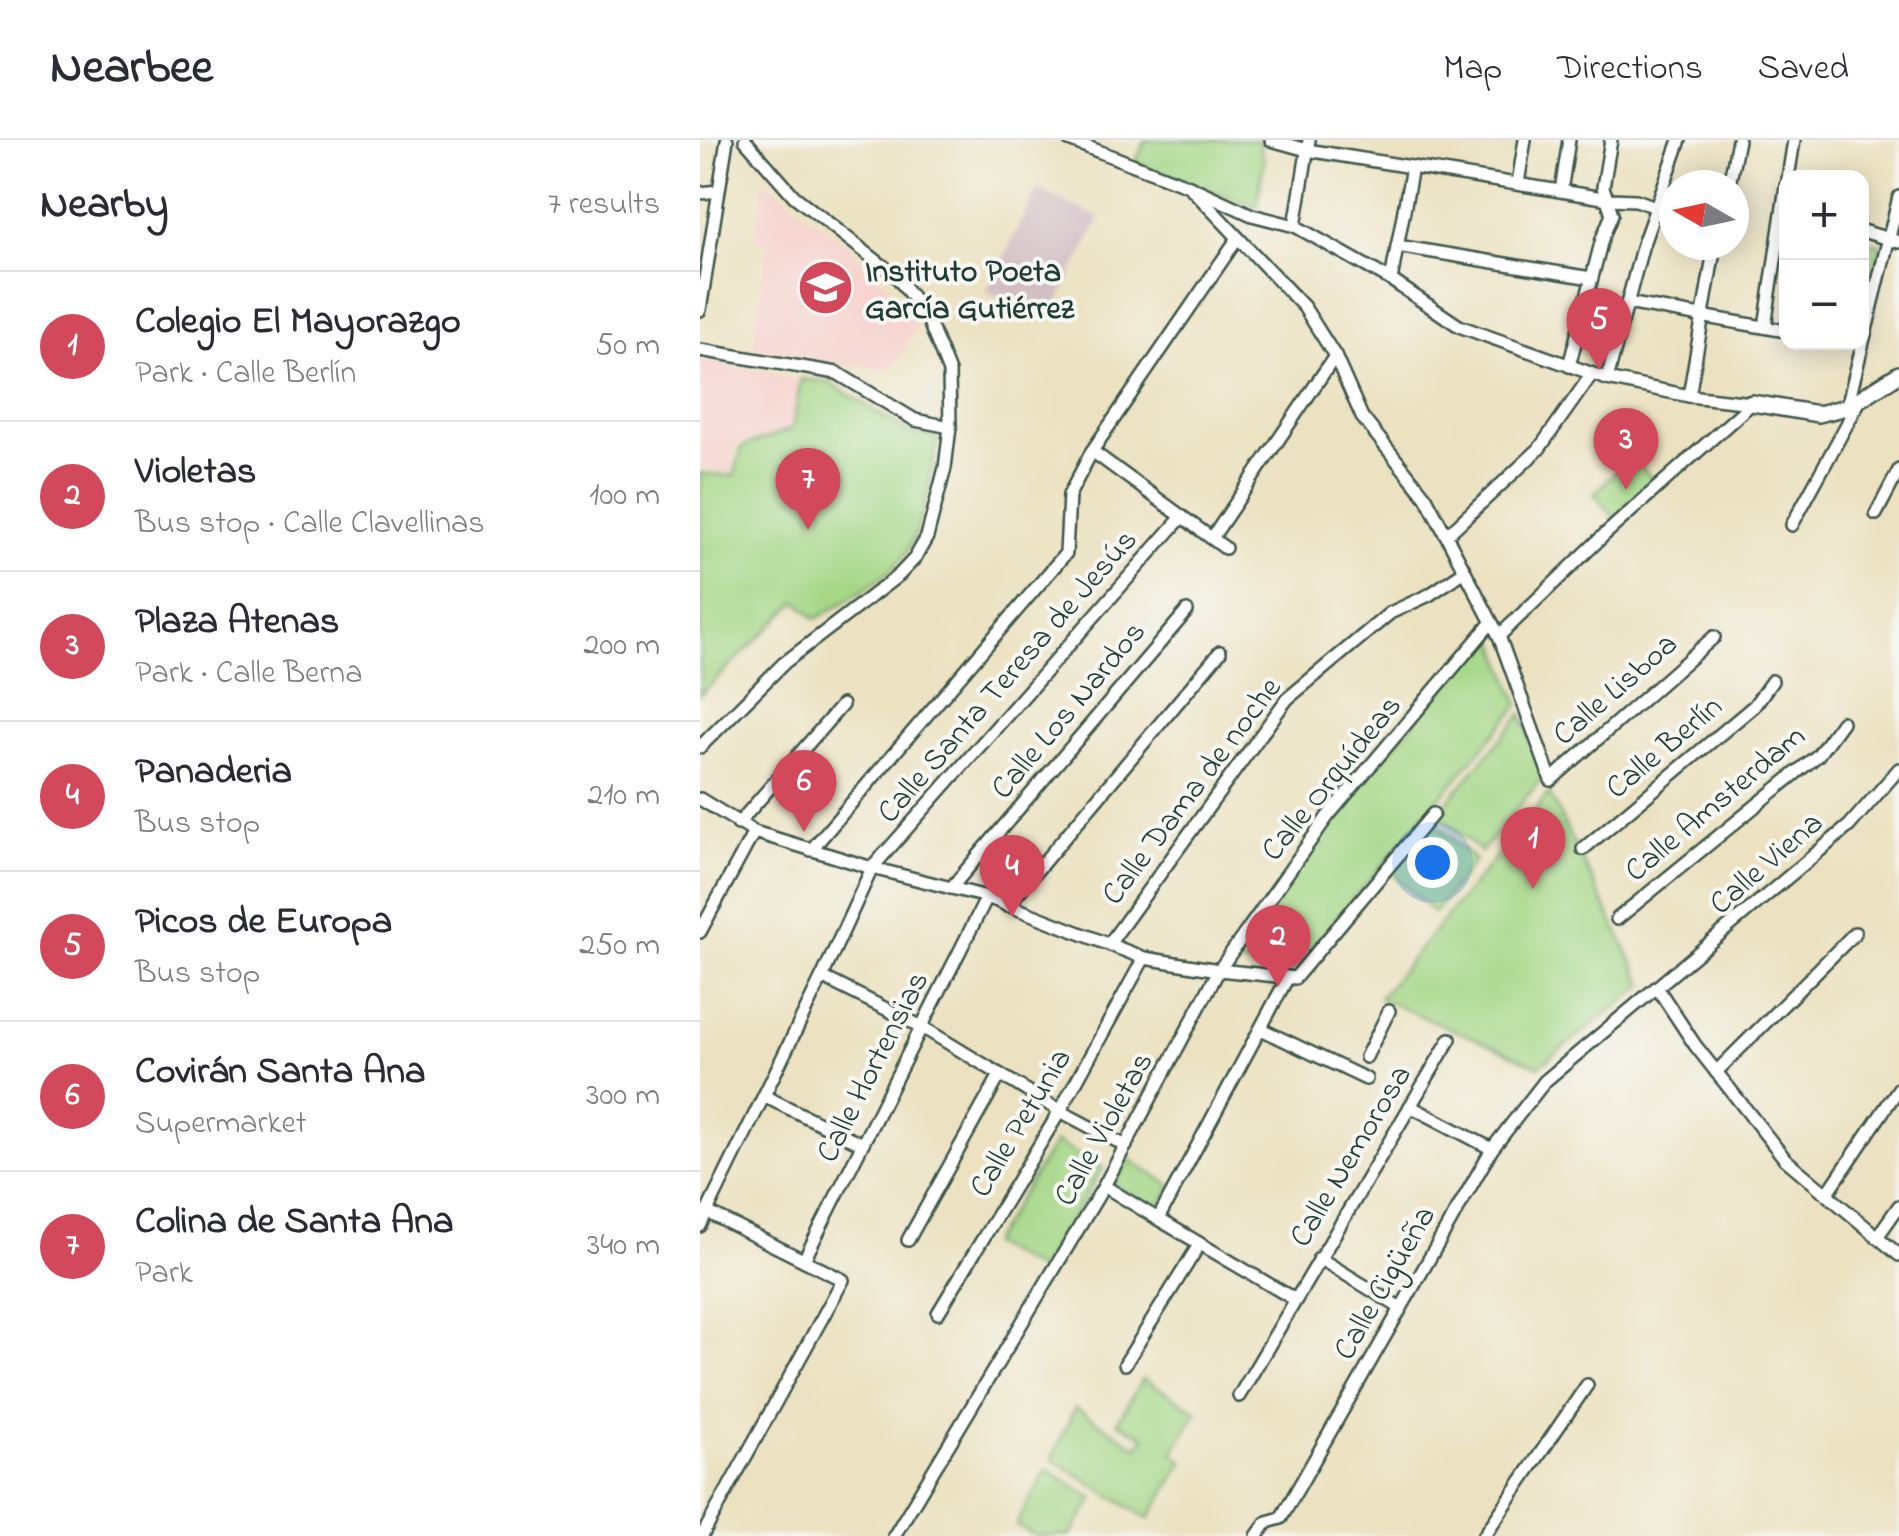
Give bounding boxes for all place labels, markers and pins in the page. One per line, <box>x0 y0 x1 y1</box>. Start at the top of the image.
place label: Instituto Poeta García Gutiérrez <box>865 250 1075 334</box>
school or university icon: Instituto Poeta García Gutiérrez <box>796 258 856 318</box>
pin: 5 <box>1566 288 1632 370</box>
pin: 3 <box>1594 408 1658 490</box>
pin: 7 <box>776 448 840 530</box>
pin: 6 <box>772 750 836 832</box>
pin: 1 <box>1500 806 1566 889</box>
pin: 4 <box>980 834 1044 917</box>
pin: 2 <box>1246 904 1310 987</box>

